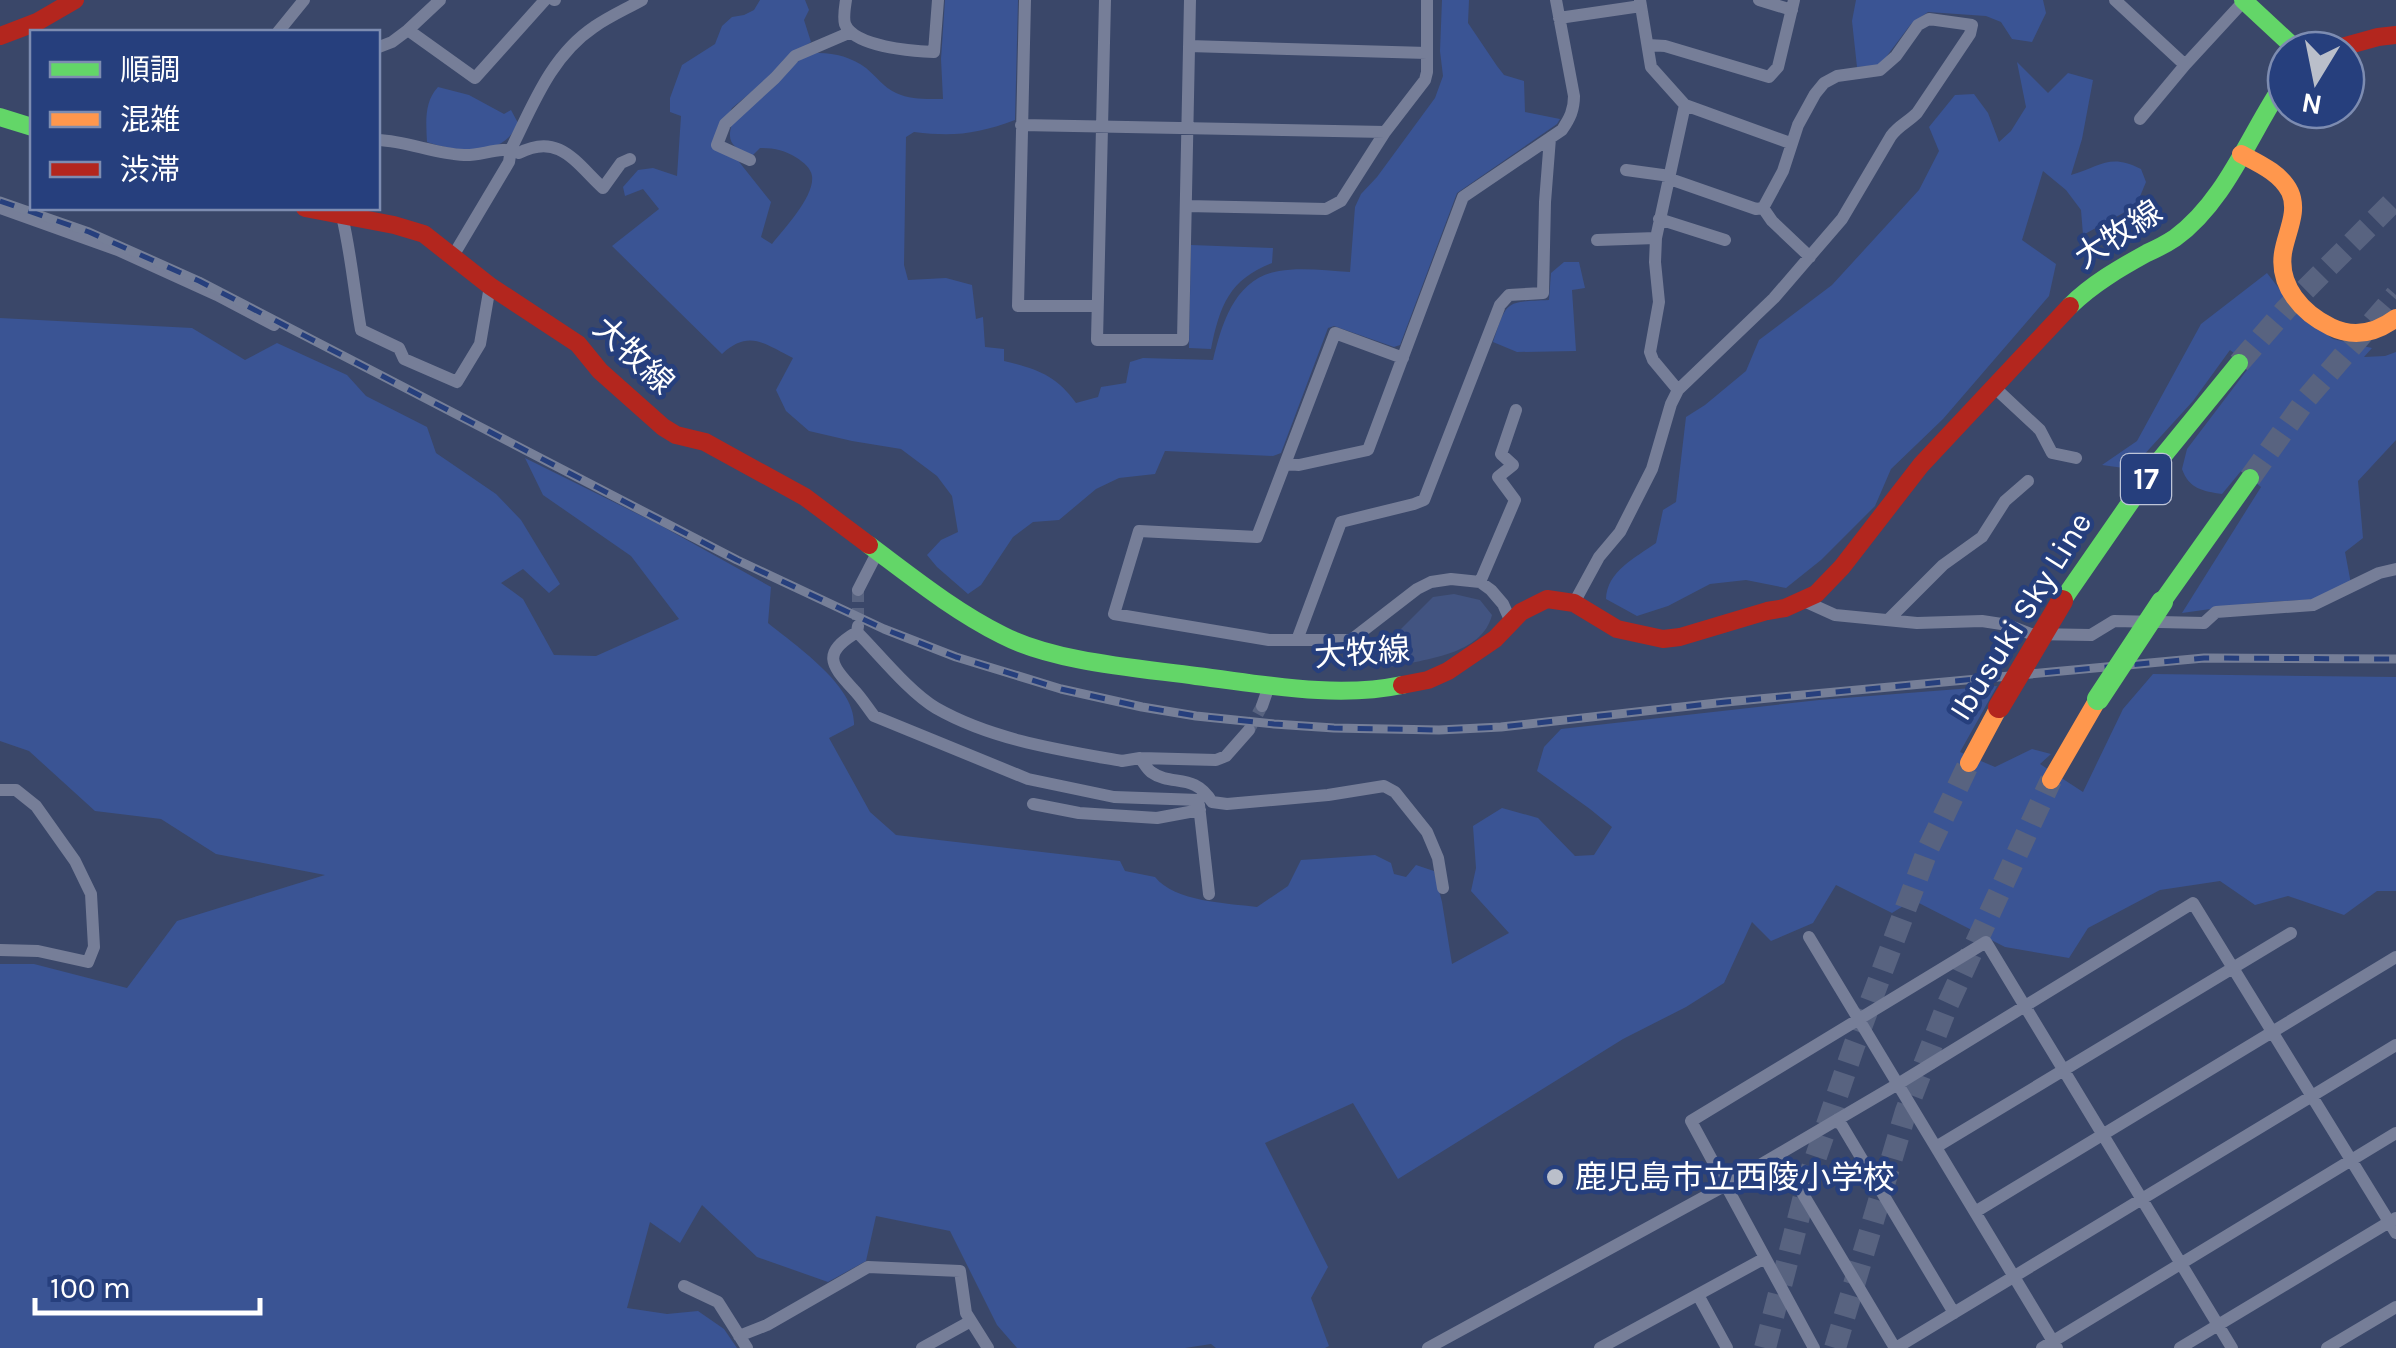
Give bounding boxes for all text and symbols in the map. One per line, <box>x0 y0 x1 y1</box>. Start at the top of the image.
legend <box>30 30 380 210</box>
north arrow <box>2266 30 2366 130</box>
text: 順調 <box>120 52 180 88</box>
text: N <box>2299 86 2324 122</box>
text: 混雑 <box>120 102 180 138</box>
text: 渋滞 <box>120 152 180 188</box>
street label: 大牧線 <box>2068 193 2169 276</box>
street label: 大牧線 <box>586 309 681 402</box>
road number: 17 <box>2121 454 2171 504</box>
street label: Ibusuki Sky Line <box>1942 505 2099 727</box>
street label: 大牧線 <box>1313 631 1411 674</box>
place label: 鹿児島市立西陵小学校 <box>1575 1159 1895 1196</box>
marker: 鹿児島市立西陵小学校 <box>1544 1166 1566 1188</box>
scale bar <box>35 1253 260 1315</box>
text: 100 m <box>50 1270 131 1306</box>

